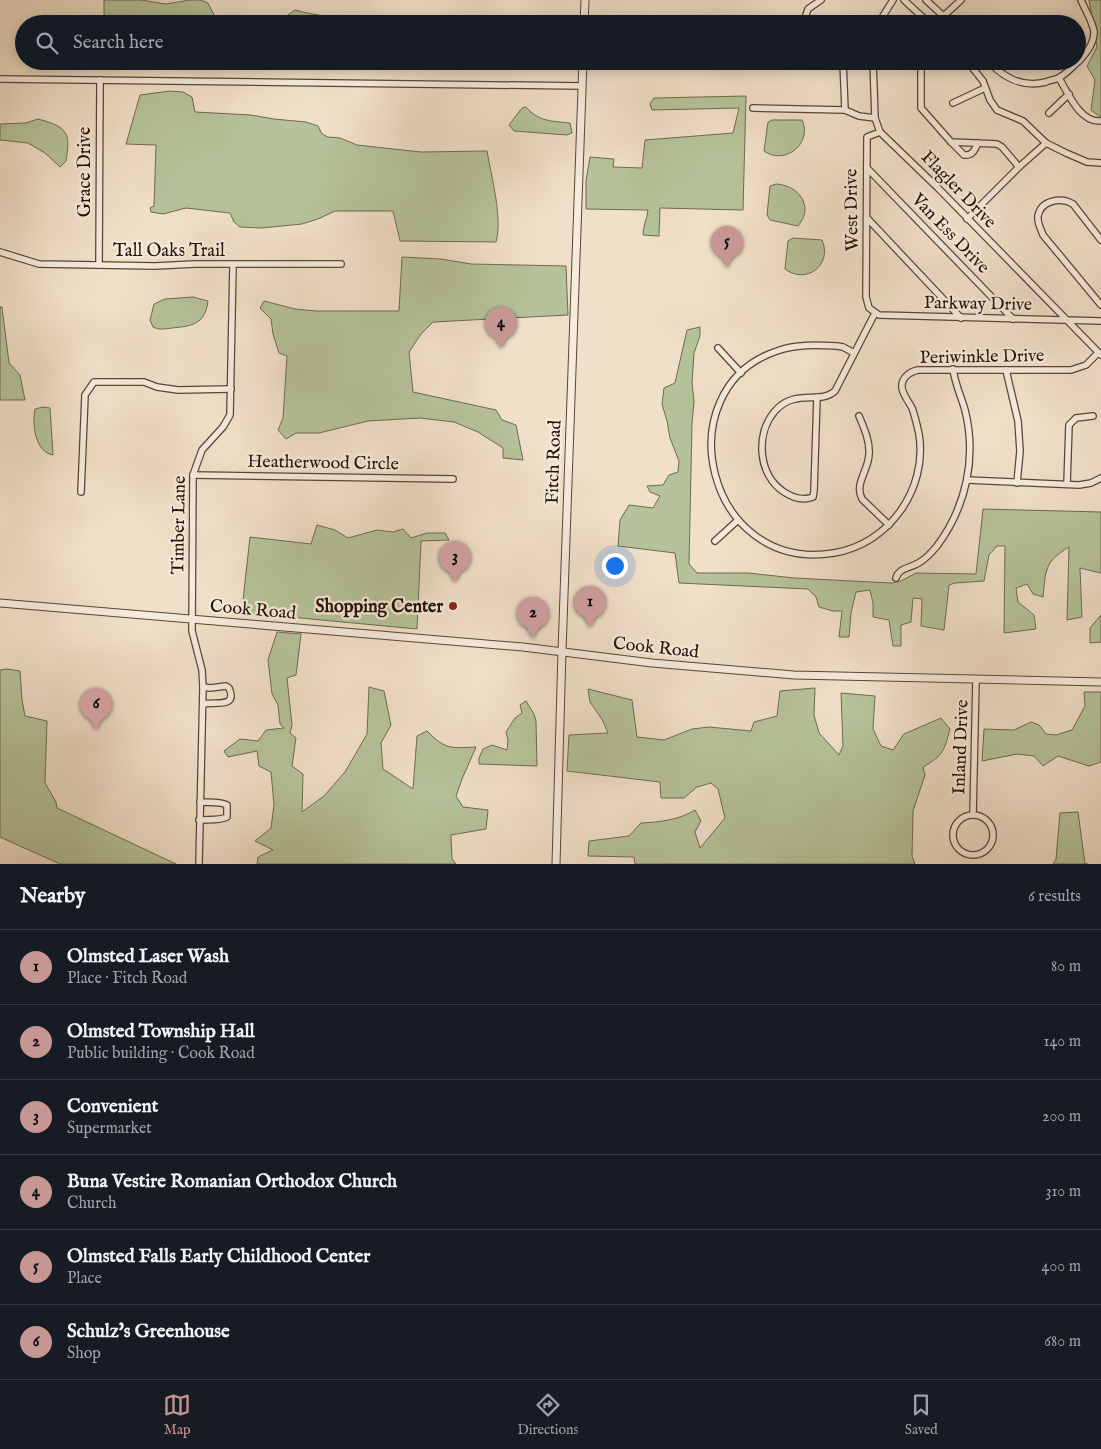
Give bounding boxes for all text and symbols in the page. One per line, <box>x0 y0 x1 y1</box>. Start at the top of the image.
search box <box>15 15 1086 70</box>
icon: search <box>33 29 61 57</box>
text: Search here <box>73 31 164 55</box>
street label: Grace Drive <box>74 127 97 217</box>
street label: Flagler Drive <box>915 146 1001 234</box>
street label: West Drive <box>840 168 865 252</box>
street label: Van Ess Drive <box>905 188 994 279</box>
pin: 5 <box>711 226 743 267</box>
street label: Tall Oaks Trail <box>113 240 225 263</box>
street label: Parkway Drive <box>924 292 1032 317</box>
pin: 4 <box>485 307 517 348</box>
street label: Periwinkle Drive <box>920 345 1044 370</box>
street label: Fitch Road <box>542 419 567 505</box>
street label: Heatherwood Circle <box>247 451 399 476</box>
street label: Timber Lane <box>167 476 192 575</box>
pin: 3 <box>439 541 471 582</box>
your location <box>602 553 628 579</box>
pin: 1 <box>574 586 606 627</box>
street label: Cook Road <box>209 595 297 626</box>
place label: Shopping Center <box>315 596 443 619</box>
pin: 2 <box>517 597 549 638</box>
marker: Shopping Center <box>447 600 459 612</box>
street label: Cook Road <box>612 633 700 664</box>
pin: 6 <box>80 688 112 729</box>
street label: Inland Drive <box>948 699 975 795</box>
text: Nearby <box>20 883 85 910</box>
text: 6 results <box>1028 887 1081 907</box>
text: Olmsted Laser Wash <box>67 945 229 969</box>
text: 1 <box>33 957 39 977</box>
text: 80 m <box>1051 957 1081 977</box>
text: Place · Fitch Road <box>67 969 187 989</box>
text: Olmsted Township Hall <box>67 1020 255 1044</box>
text: 2 <box>32 1032 40 1052</box>
text: 140 m <box>1043 1032 1081 1052</box>
text: Public building · Cook Road <box>67 1044 255 1064</box>
text: Convenient <box>67 1095 158 1119</box>
text: 3 <box>33 1107 39 1127</box>
text: 200 m <box>1042 1107 1081 1127</box>
text: Supermarket <box>67 1119 152 1139</box>
text: Buna Vestire Romanian Orthodox Church <box>67 1170 397 1194</box>
text: 4 <box>32 1182 40 1202</box>
text: 310 m <box>1045 1182 1081 1202</box>
text: Church <box>67 1194 116 1214</box>
text: Olmsted Falls Early Childhood Center <box>67 1245 370 1269</box>
text: 5 <box>33 1257 39 1277</box>
text: 400 m <box>1042 1257 1081 1277</box>
text: Place <box>67 1269 102 1289</box>
text: Schulz's Greenhouse <box>67 1320 230 1344</box>
text: 6 <box>33 1332 39 1352</box>
text: 680 m <box>1044 1332 1081 1352</box>
text: Shop <box>67 1344 101 1364</box>
tab: Map <box>163 1391 191 1439</box>
tab: Directions <box>517 1391 578 1439</box>
tab: Saved <box>905 1391 938 1439</box>

